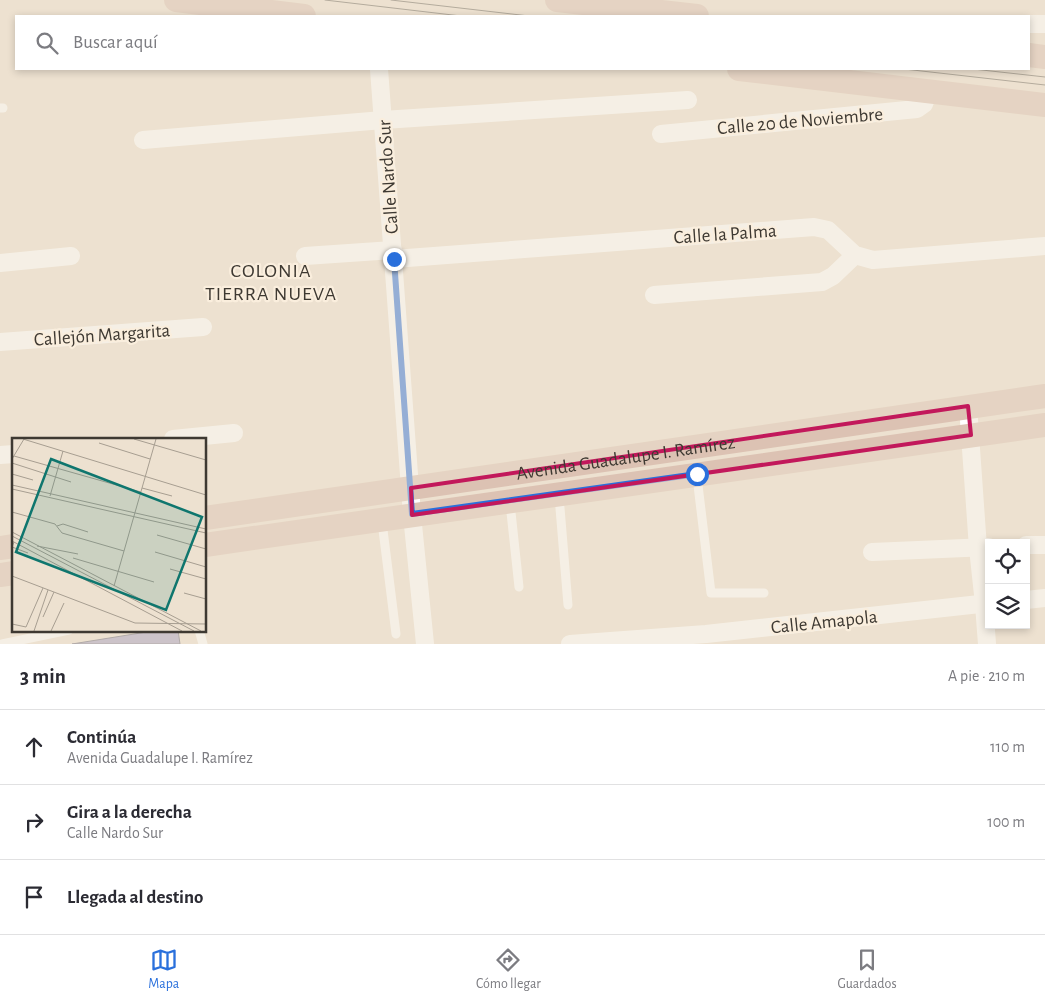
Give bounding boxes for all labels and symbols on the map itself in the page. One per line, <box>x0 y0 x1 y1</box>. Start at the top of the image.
street label: Calle 20 de Noviembre <box>717 105 884 138</box>
street label: Calle Nardo Sur <box>375 119 402 234</box>
street label: Calle la Palma <box>673 221 778 248</box>
route end <box>383 248 406 271</box>
district label: COLONIA TIERRA NUEVA <box>205 261 337 304</box>
street label: Callejón Margarita <box>33 321 171 350</box>
street label: Avenida Guadalupe I. Ramírez <box>515 433 737 484</box>
inset map <box>12 438 206 632</box>
route start <box>686 463 709 486</box>
street label: Calle Amapola <box>770 607 879 638</box>

